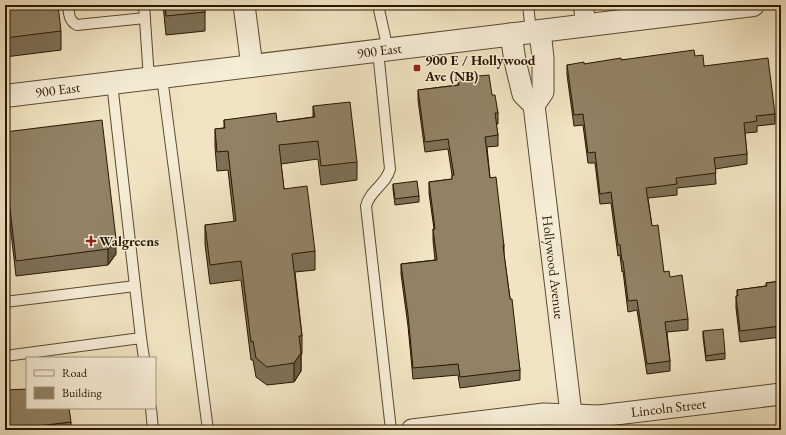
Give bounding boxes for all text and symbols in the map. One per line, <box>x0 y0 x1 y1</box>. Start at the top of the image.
street label: 900 East <box>356 39 403 62</box>
place label: 900 E / Hollywood Ave (NB) <box>424 51 536 85</box>
marker: 900 E / Hollywood Ave (NB) <box>412 63 422 73</box>
street label: 900 East <box>34 78 82 101</box>
street label: Hollywood Avenue <box>538 214 569 320</box>
place label: Walgreens <box>99 232 159 250</box>
marker: Walgreens <box>86 236 96 246</box>
legend <box>26 357 156 409</box>
text: Road <box>62 365 88 381</box>
text: Building <box>62 385 103 401</box>
street label: Lincoln Street <box>630 394 708 421</box>

